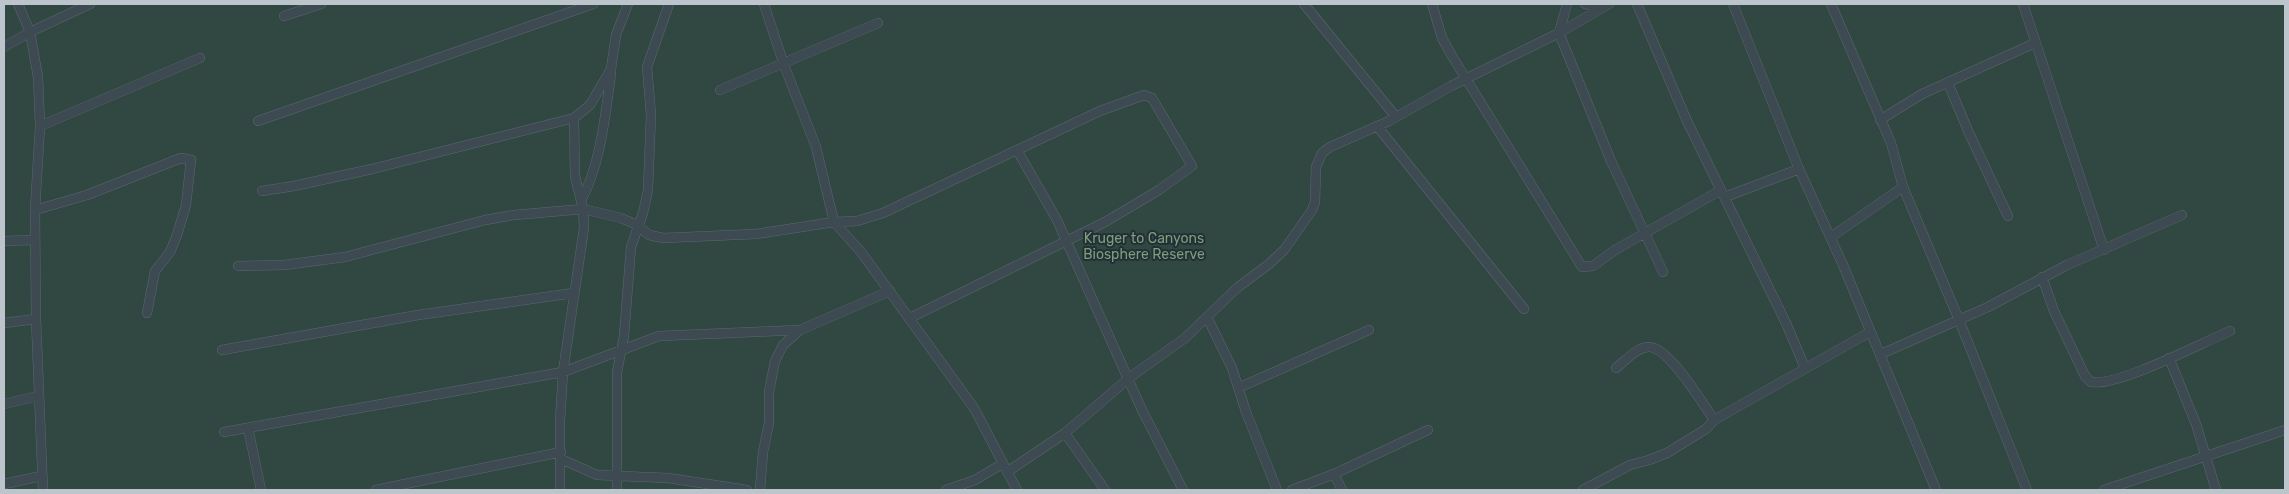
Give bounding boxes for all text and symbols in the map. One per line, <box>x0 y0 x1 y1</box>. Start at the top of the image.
park label: Kruger to Canyons Biosphere Reserve <box>1083 231 1205 264</box>

